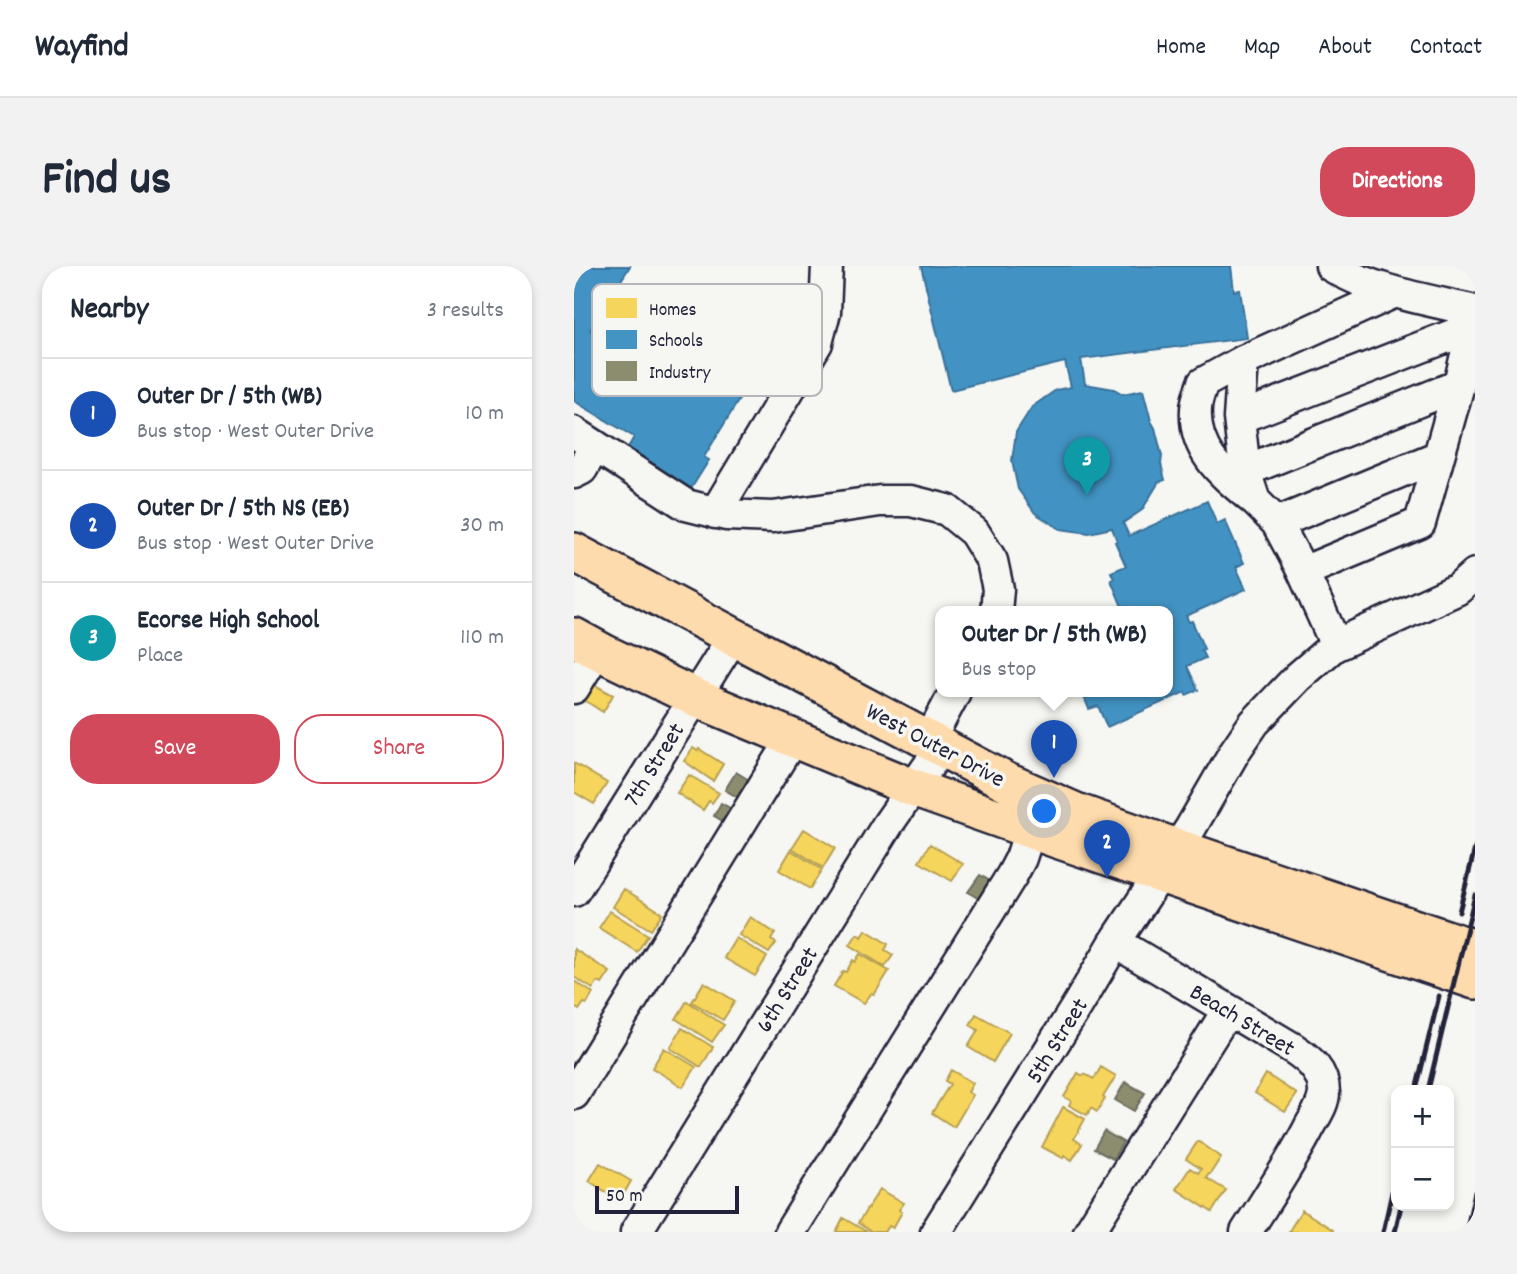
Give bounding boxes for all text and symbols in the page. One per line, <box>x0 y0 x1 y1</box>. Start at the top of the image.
text: Wayfind <box>35 25 129 72</box>
text: Home <box>1156 31 1206 65</box>
text: Map <box>1244 31 1280 65</box>
text: About <box>1318 31 1372 65</box>
text: Contact <box>1410 31 1482 65</box>
text: Find us <box>42 147 171 217</box>
button: Directions <box>1320 147 1475 217</box>
legend <box>592 284 822 396</box>
text: Nearby <box>70 290 148 333</box>
text: 3 results <box>427 295 504 328</box>
text: Homes <box>649 298 697 325</box>
text: Schools <box>649 329 703 356</box>
text: Industry <box>649 361 711 388</box>
text: Outer Dr / 5th (WB) <box>137 379 322 416</box>
text: 1 <box>90 398 96 431</box>
text: 10 m <box>465 398 504 431</box>
text: Bus stop · West Outer Drive <box>137 416 374 449</box>
pin: 3 <box>1064 437 1110 495</box>
text: Outer Dr / 5th NS (EB) <box>137 491 349 528</box>
text: 2 <box>88 510 98 543</box>
text: 30 m <box>460 510 504 543</box>
text: Bus stop · West Outer Drive <box>137 528 374 561</box>
text: Ecorse High School <box>137 603 319 640</box>
popup <box>935 606 1173 697</box>
text: Outer Dr / 5th (WB) <box>962 617 1146 654</box>
text: 3 <box>88 622 98 655</box>
text: 110 m <box>460 622 504 655</box>
text: Place <box>137 640 183 673</box>
text: Bus stop <box>962 654 1036 687</box>
street label: West Outer Drive <box>859 696 1010 798</box>
button: Save <box>70 714 280 784</box>
button: Share <box>294 714 504 784</box>
street label: 7th Street <box>617 717 695 814</box>
pin: 1 <box>1031 720 1077 778</box>
your location <box>1027 794 1061 828</box>
pin: 2 <box>1084 820 1130 878</box>
street label: 6th Street <box>749 941 828 1040</box>
street label: Beach Street <box>1182 977 1301 1067</box>
street label: 5th Street <box>1019 992 1098 1091</box>
map controls <box>1391 1085 1454 1211</box>
button: + <box>1391 1085 1454 1148</box>
button: − <box>1391 1148 1454 1211</box>
scale bar <box>595 1183 738 1215</box>
text: 50 m <box>606 1184 643 1211</box>

